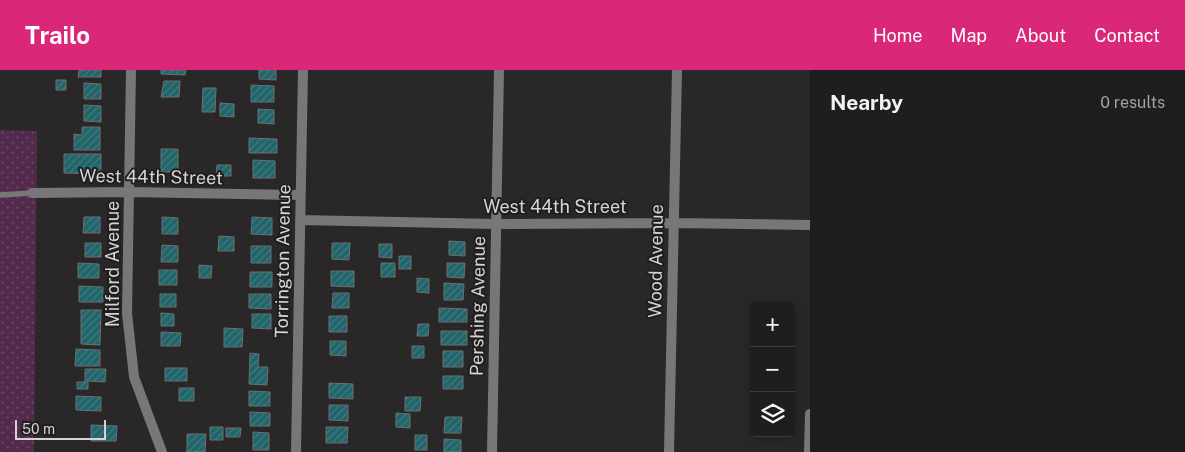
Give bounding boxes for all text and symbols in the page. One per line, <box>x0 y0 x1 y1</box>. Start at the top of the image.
text: Trailo <box>25 21 90 49</box>
text: Home <box>873 25 923 46</box>
text: Map <box>951 25 987 46</box>
text: About <box>1015 25 1066 46</box>
text: Contact <box>1094 25 1160 46</box>
text: Nearby <box>830 90 903 115</box>
text: 0 results <box>1100 93 1165 112</box>
street label: West 44th Street <box>79 165 223 188</box>
street label: Torrington Avenue <box>271 184 294 338</box>
street label: West 44th Street <box>483 196 627 217</box>
street label: Milford Avenue <box>102 201 123 327</box>
street label: Wood Avenue <box>644 204 667 318</box>
street label: Pershing Avenue <box>466 236 489 376</box>
map controls <box>750 302 795 437</box>
button: + <box>750 302 795 347</box>
button: − <box>750 347 795 392</box>
button: layers <box>750 392 795 437</box>
scale bar <box>15 417 106 440</box>
text: 50 m <box>22 421 55 437</box>

